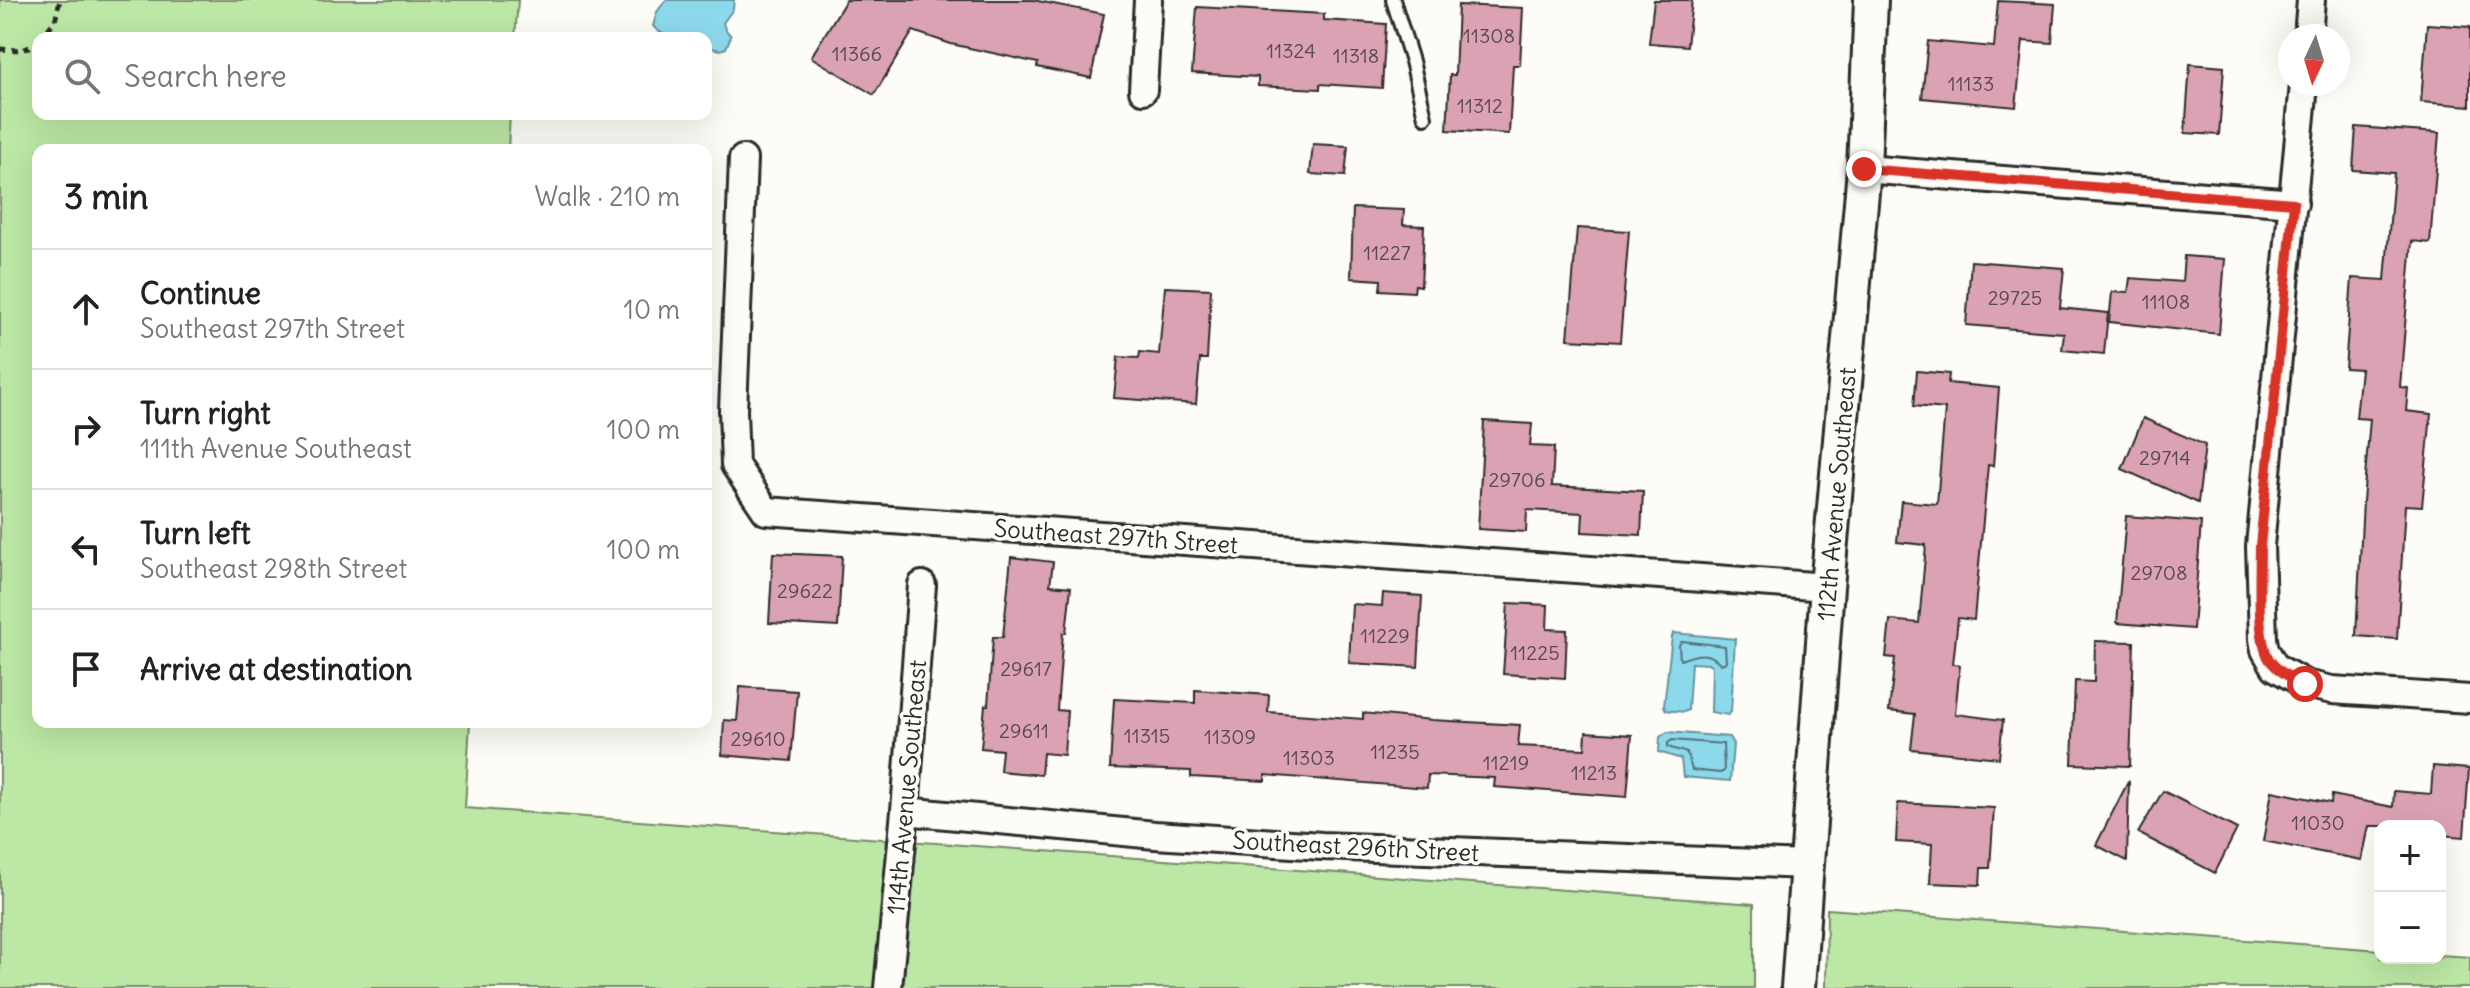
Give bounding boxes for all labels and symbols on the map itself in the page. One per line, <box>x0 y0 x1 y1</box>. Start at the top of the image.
house number: 11308 <box>1463 23 1515 48</box>
north arrow <box>2278 24 2350 96</box>
house number: 11324 <box>1266 38 1316 63</box>
house number: 11366 <box>832 41 882 66</box>
house number: 11318 <box>1333 43 1379 68</box>
house number: 11133 <box>1948 71 1994 96</box>
house number: 11312 <box>1457 93 1503 118</box>
route end <box>1846 151 1882 187</box>
house number: 11227 <box>1363 240 1411 265</box>
house number: 29725 <box>1988 285 2042 310</box>
house number: 11108 <box>2142 289 2190 314</box>
street label: 112th Avenue Southeast <box>1810 366 1862 622</box>
house number: 29714 <box>2139 445 2191 470</box>
house number: 29706 <box>1489 467 1545 492</box>
street label: Southeast 297th Street <box>993 513 1239 559</box>
house number: 29708 <box>2131 560 2187 585</box>
house number: 29622 <box>777 578 833 603</box>
house number: 11229 <box>1360 623 1410 648</box>
house number: 11225 <box>1510 640 1560 665</box>
house number: 29617 <box>1000 656 1052 681</box>
street label: 114th Avenue Southeast <box>880 659 932 915</box>
route start <box>2287 666 2323 702</box>
house number: 29611 <box>999 718 1049 743</box>
house number: 11315 <box>1124 723 1170 748</box>
house number: 11309 <box>1204 724 1256 749</box>
house number: 29610 <box>730 726 786 751</box>
house number: 11235 <box>1370 739 1420 764</box>
house number: 11303 <box>1283 745 1335 770</box>
house number: 11219 <box>1483 750 1529 775</box>
house number: 11213 <box>1571 760 1617 785</box>
house number: 11030 <box>2291 810 2345 835</box>
street label: Southeast 296th Street <box>1232 825 1480 867</box>

